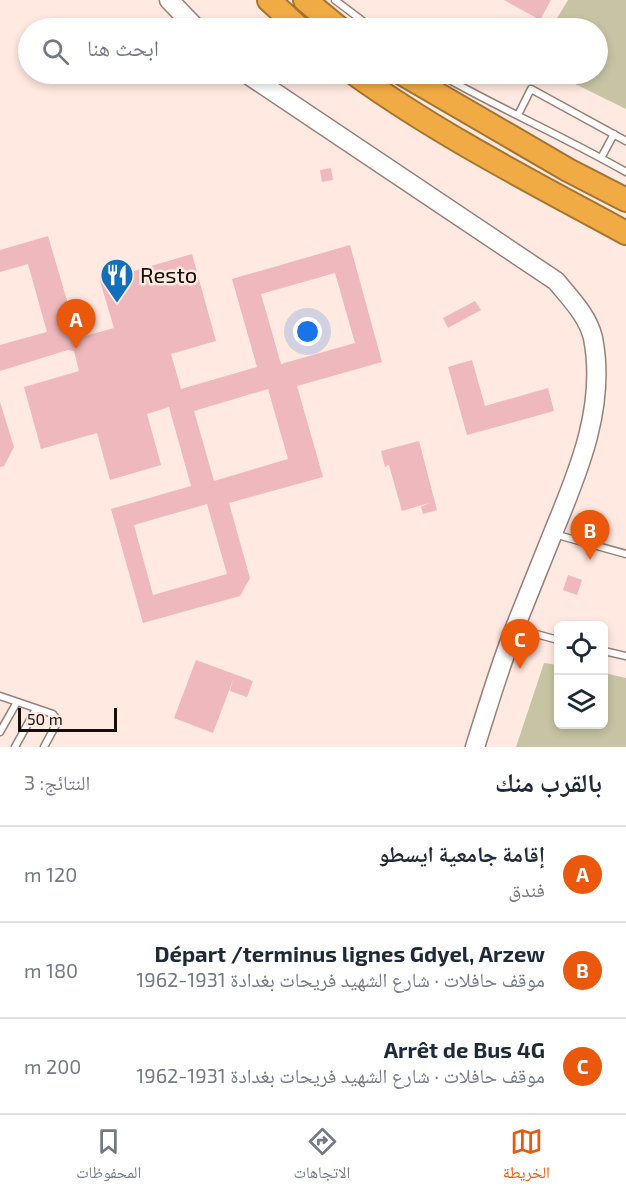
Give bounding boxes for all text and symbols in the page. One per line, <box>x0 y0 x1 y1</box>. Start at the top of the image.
search box <box>18 18 608 84</box>
text: ابحث هنا <box>87 34 159 60</box>
icon: search <box>39 35 72 68</box>
restaurant icon: Resto <box>99 257 135 304</box>
place label: Resto <box>140 261 197 287</box>
pin: A <box>56 300 96 349</box>
your location <box>293 317 322 346</box>
pin: B <box>570 510 610 560</box>
pin: C <box>500 620 540 669</box>
map controls <box>554 621 608 729</box>
button: locate <box>554 621 608 675</box>
button: layers <box>554 675 608 729</box>
scale bar <box>18 705 117 732</box>
text: 50 m <box>27 709 63 728</box>
text: بالقرب منك <box>495 766 602 797</box>
text: النتائج: 3 <box>24 770 90 794</box>
text: إقامة جامعية ايسطو <box>378 840 545 866</box>
text: 120 m <box>24 862 77 886</box>
text: A <box>576 862 589 886</box>
text: فندق <box>508 877 545 901</box>
text: Départ /terminus lignes Gdyel, Arzew <box>154 940 545 966</box>
text: 180 m <box>24 958 78 982</box>
text: B <box>576 958 589 982</box>
text: موقف حافلات · شارع الشهيد فريحات بغدادة 1931-1962 <box>136 967 545 991</box>
text: Arrêt de Bus 4G <box>384 1036 545 1062</box>
text: 200 m <box>24 1054 81 1078</box>
text: C <box>577 1054 588 1078</box>
text: موقف حافلات · شارع الشهيد فريحات بغدادة 1931-1962 <box>136 1063 545 1087</box>
tab: المحفوظات <box>76 1125 141 1188</box>
tab: الاتجاهات <box>294 1125 350 1188</box>
tab: الخريطة <box>503 1125 550 1188</box>

